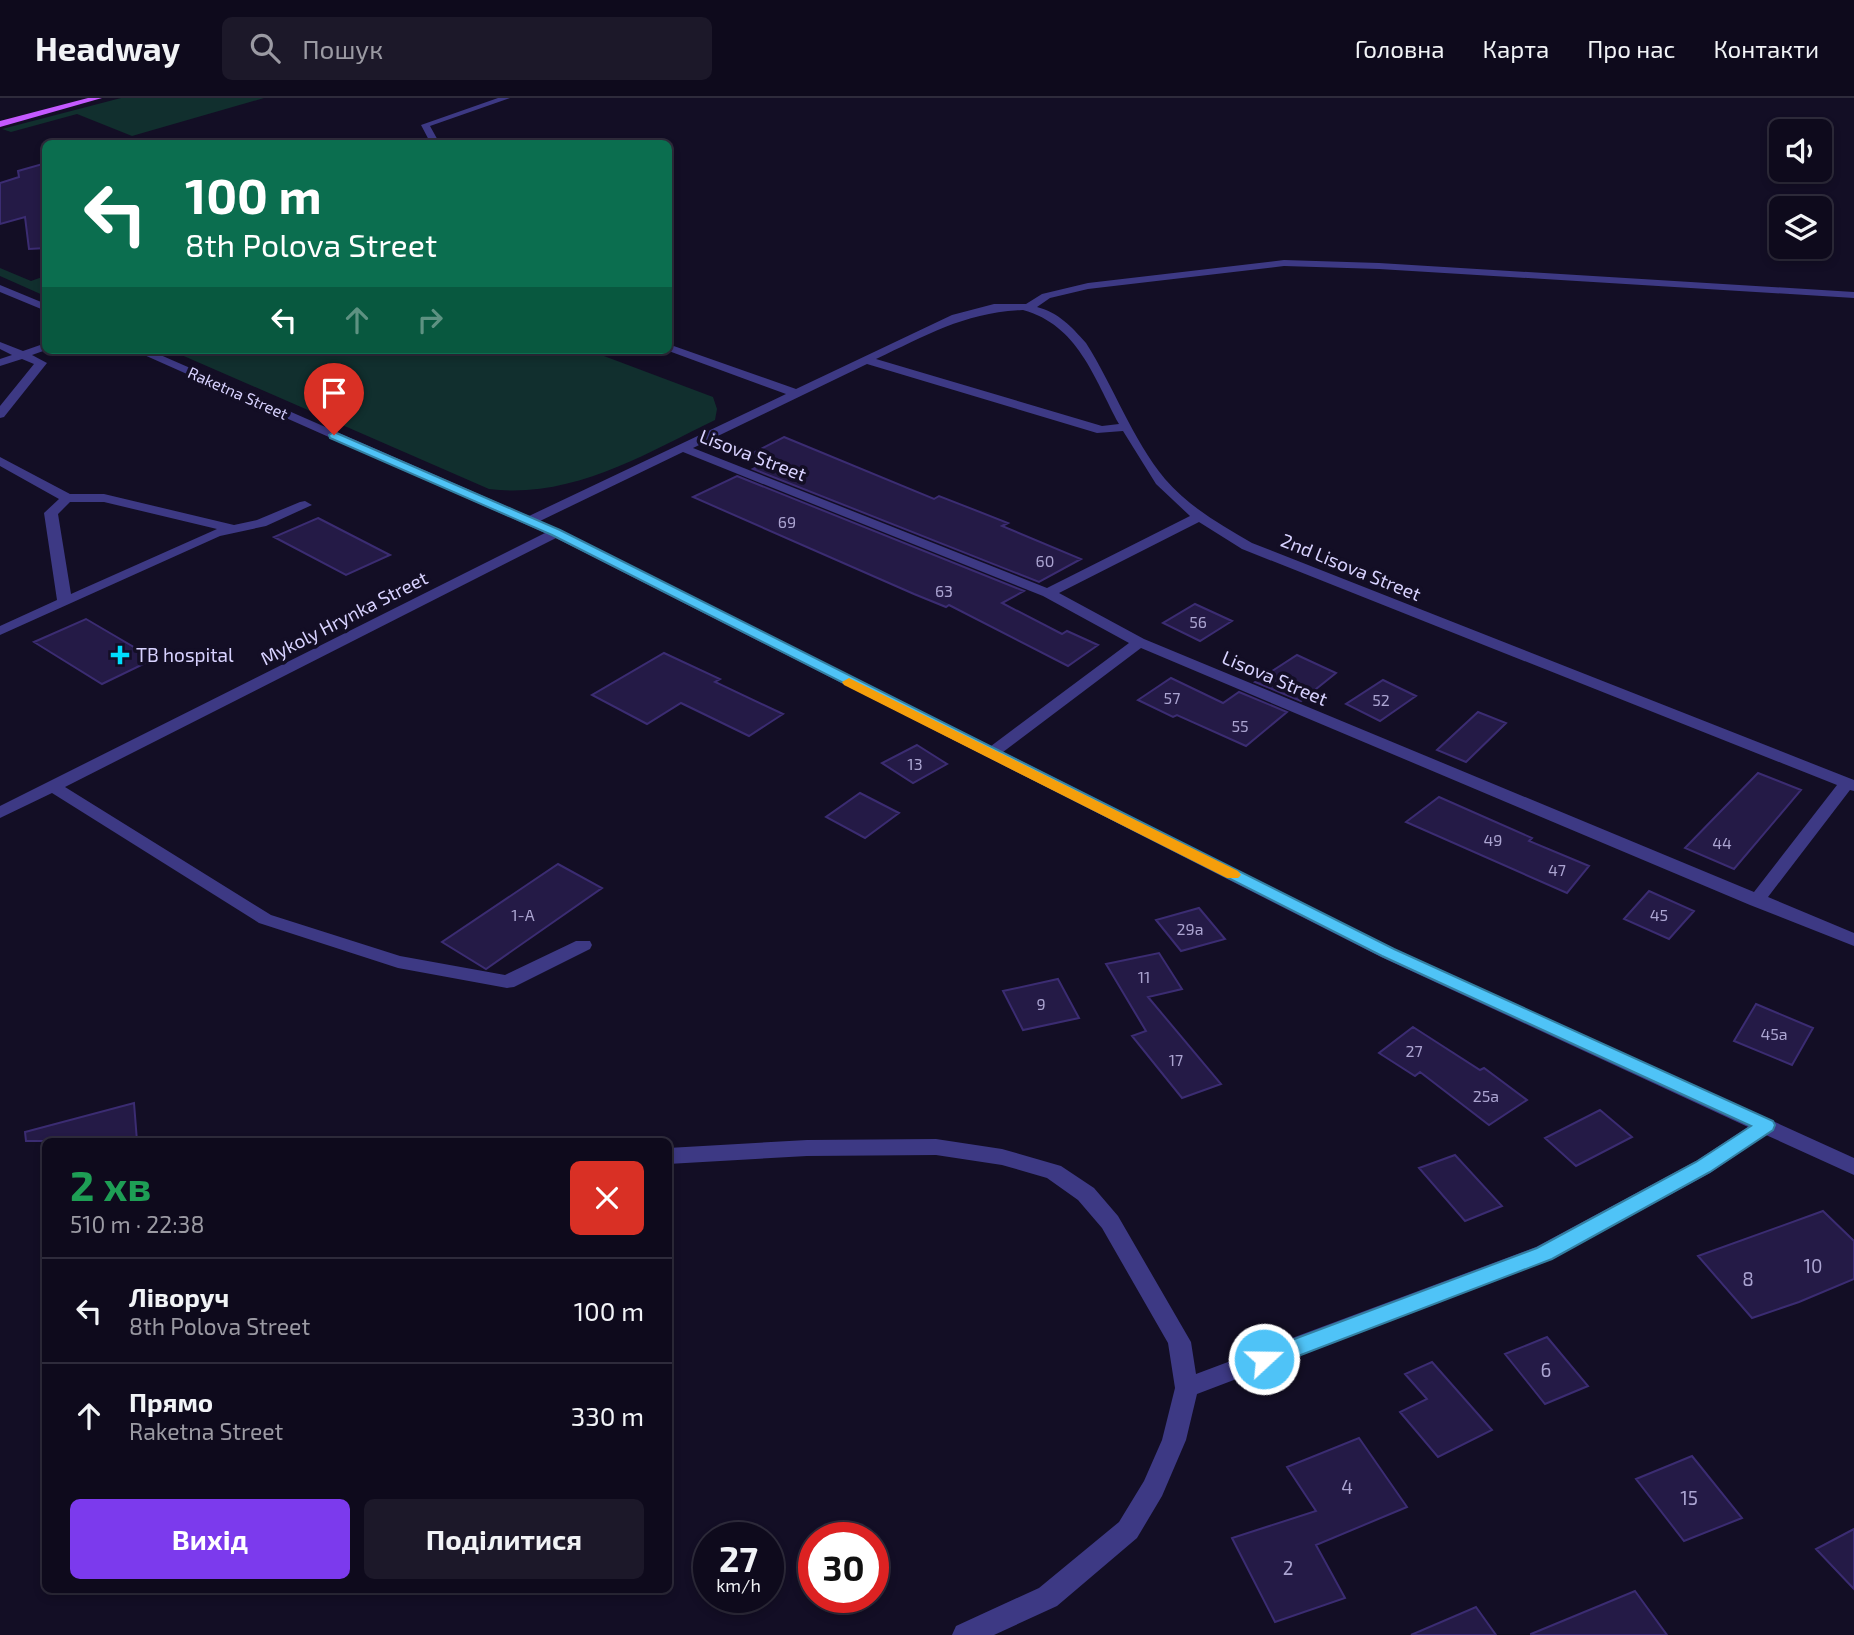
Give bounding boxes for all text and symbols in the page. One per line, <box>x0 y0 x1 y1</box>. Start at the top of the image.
search box <box>222 17 712 80</box>
text: Headway <box>35 28 180 68</box>
icon: search <box>246 29 284 67</box>
text: Пошук <box>302 33 383 64</box>
text: Головна <box>1355 34 1445 63</box>
text: Карта <box>1483 34 1549 63</box>
text: Про нас <box>1587 34 1675 63</box>
text: Контакти <box>1713 34 1819 63</box>
map controls <box>1769 119 1832 259</box>
button: sound <box>1769 119 1832 182</box>
text: 100 m <box>185 165 322 224</box>
icon: left <box>70 168 161 259</box>
button: layers <box>1769 196 1832 259</box>
text: 8th Polova Street <box>185 225 437 263</box>
icon: left <box>265 301 303 339</box>
icon: ahead <box>338 301 376 339</box>
icon: right <box>411 301 449 339</box>
street label: Raketna Street <box>185 362 291 423</box>
pin <box>304 363 364 435</box>
icon: arrive <box>315 374 353 412</box>
street label: Lisova Street <box>697 424 810 485</box>
house number: 69 <box>778 512 796 531</box>
street label: 2nd Lisova Street <box>1278 528 1425 605</box>
house number: 60 <box>1036 551 1054 570</box>
street label: Mykoly Hrynka Street <box>256 565 431 670</box>
house number: 63 <box>935 581 953 600</box>
house number: 56 <box>1189 612 1207 631</box>
place label: TB hospital <box>136 643 234 666</box>
marker: TB hospital <box>110 645 130 665</box>
street label: Lisova Street <box>1219 645 1331 710</box>
house number: 57 <box>1164 688 1180 707</box>
house number: 52 <box>1372 690 1390 709</box>
house number: 55 <box>1231 716 1249 735</box>
house number: 13 <box>907 754 923 773</box>
house number: 49 <box>1484 830 1503 849</box>
house number: 44 <box>1712 833 1732 852</box>
house number: 47 <box>1548 860 1566 879</box>
house number: 1-А <box>511 905 535 924</box>
house number: 45 <box>1650 905 1668 924</box>
house number: 29а <box>1177 919 1203 938</box>
house number: 11 <box>1138 967 1150 986</box>
house number: 9 <box>1036 994 1046 1013</box>
house number: 45а <box>1760 1024 1788 1043</box>
house number: 27 <box>1405 1041 1423 1060</box>
house number: 17 <box>1169 1050 1183 1069</box>
house number: 25а <box>1473 1086 1499 1105</box>
text: 2 хв <box>70 1159 151 1209</box>
button: close <box>570 1161 644 1235</box>
text: 510 m · 22:38 <box>70 1210 204 1238</box>
house number: 10 <box>1803 1254 1823 1277</box>
house number: 8 <box>1742 1267 1754 1290</box>
text: Ліворуч <box>129 1281 229 1312</box>
icon: left <box>70 1292 108 1330</box>
text: 100 m <box>574 1295 644 1326</box>
text: 8th Polova Street <box>129 1312 310 1340</box>
position arrow <box>1227 1322 1301 1396</box>
house number: 6 <box>1541 1358 1551 1381</box>
text: Прямо <box>129 1386 213 1417</box>
icon: ahead <box>70 1397 108 1435</box>
text: 330 m <box>571 1400 644 1431</box>
text: Raketna Street <box>129 1417 283 1445</box>
house number: 4 <box>1341 1475 1353 1498</box>
house number: 15 <box>1680 1486 1698 1509</box>
button: Вихід <box>70 1499 350 1579</box>
button: Поділитися <box>364 1499 644 1579</box>
speed limit sign: 30 <box>798 1522 889 1613</box>
text: 27 <box>719 1537 758 1579</box>
house number: 2 <box>1283 1556 1293 1579</box>
text: km/h <box>716 1574 761 1596</box>

